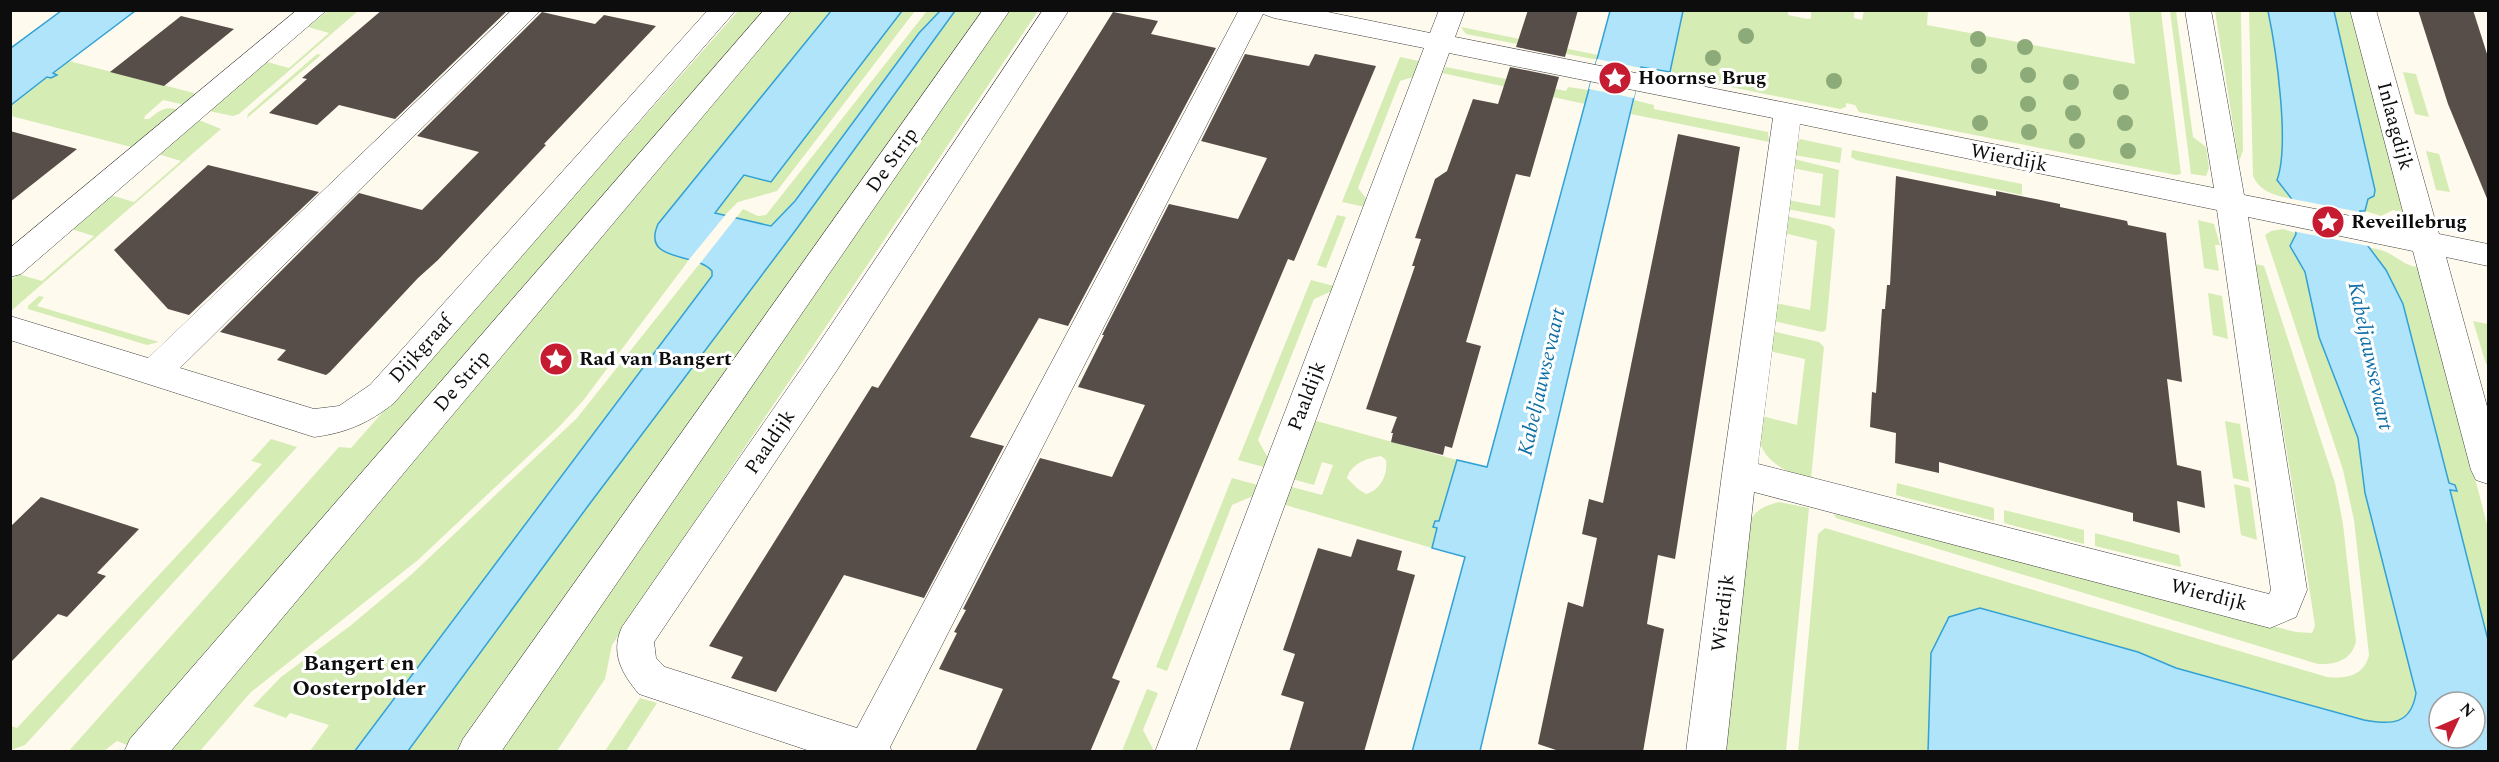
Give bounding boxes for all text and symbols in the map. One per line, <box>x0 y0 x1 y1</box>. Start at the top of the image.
place icon: Hoornse Brug <box>1597 60 1633 96</box>
place label: Hoornse Brug <box>1638 63 1767 93</box>
street label: Inlaagdijk <box>2369 78 2421 174</box>
street label: De Strip <box>859 121 925 199</box>
street label: Wierdijk <box>1968 136 2050 180</box>
place icon: Reveillebrug <box>2310 204 2346 240</box>
place label: Reveillebrug <box>2351 207 2467 237</box>
water label: Kabeljauwsevaart <box>2339 279 2401 433</box>
water label: Kabeljauwsevaart <box>1509 305 1575 459</box>
street label: Dijkgraaf <box>382 306 462 390</box>
place icon: Rad van Bangert <box>538 341 574 377</box>
street label: De Strip <box>426 343 498 419</box>
place label: Rad van Bangert <box>579 344 732 374</box>
street label: Paaldijk <box>1280 357 1334 435</box>
street label: Paaldijk <box>737 404 803 480</box>
street label: Wierdijk <box>2167 571 2251 619</box>
street label: Wierdijk <box>1703 572 1743 654</box>
district label: Bangert en Oosterpolder <box>292 647 426 705</box>
north arrow <box>2427 690 2487 750</box>
text: N <box>2454 697 2480 723</box>

